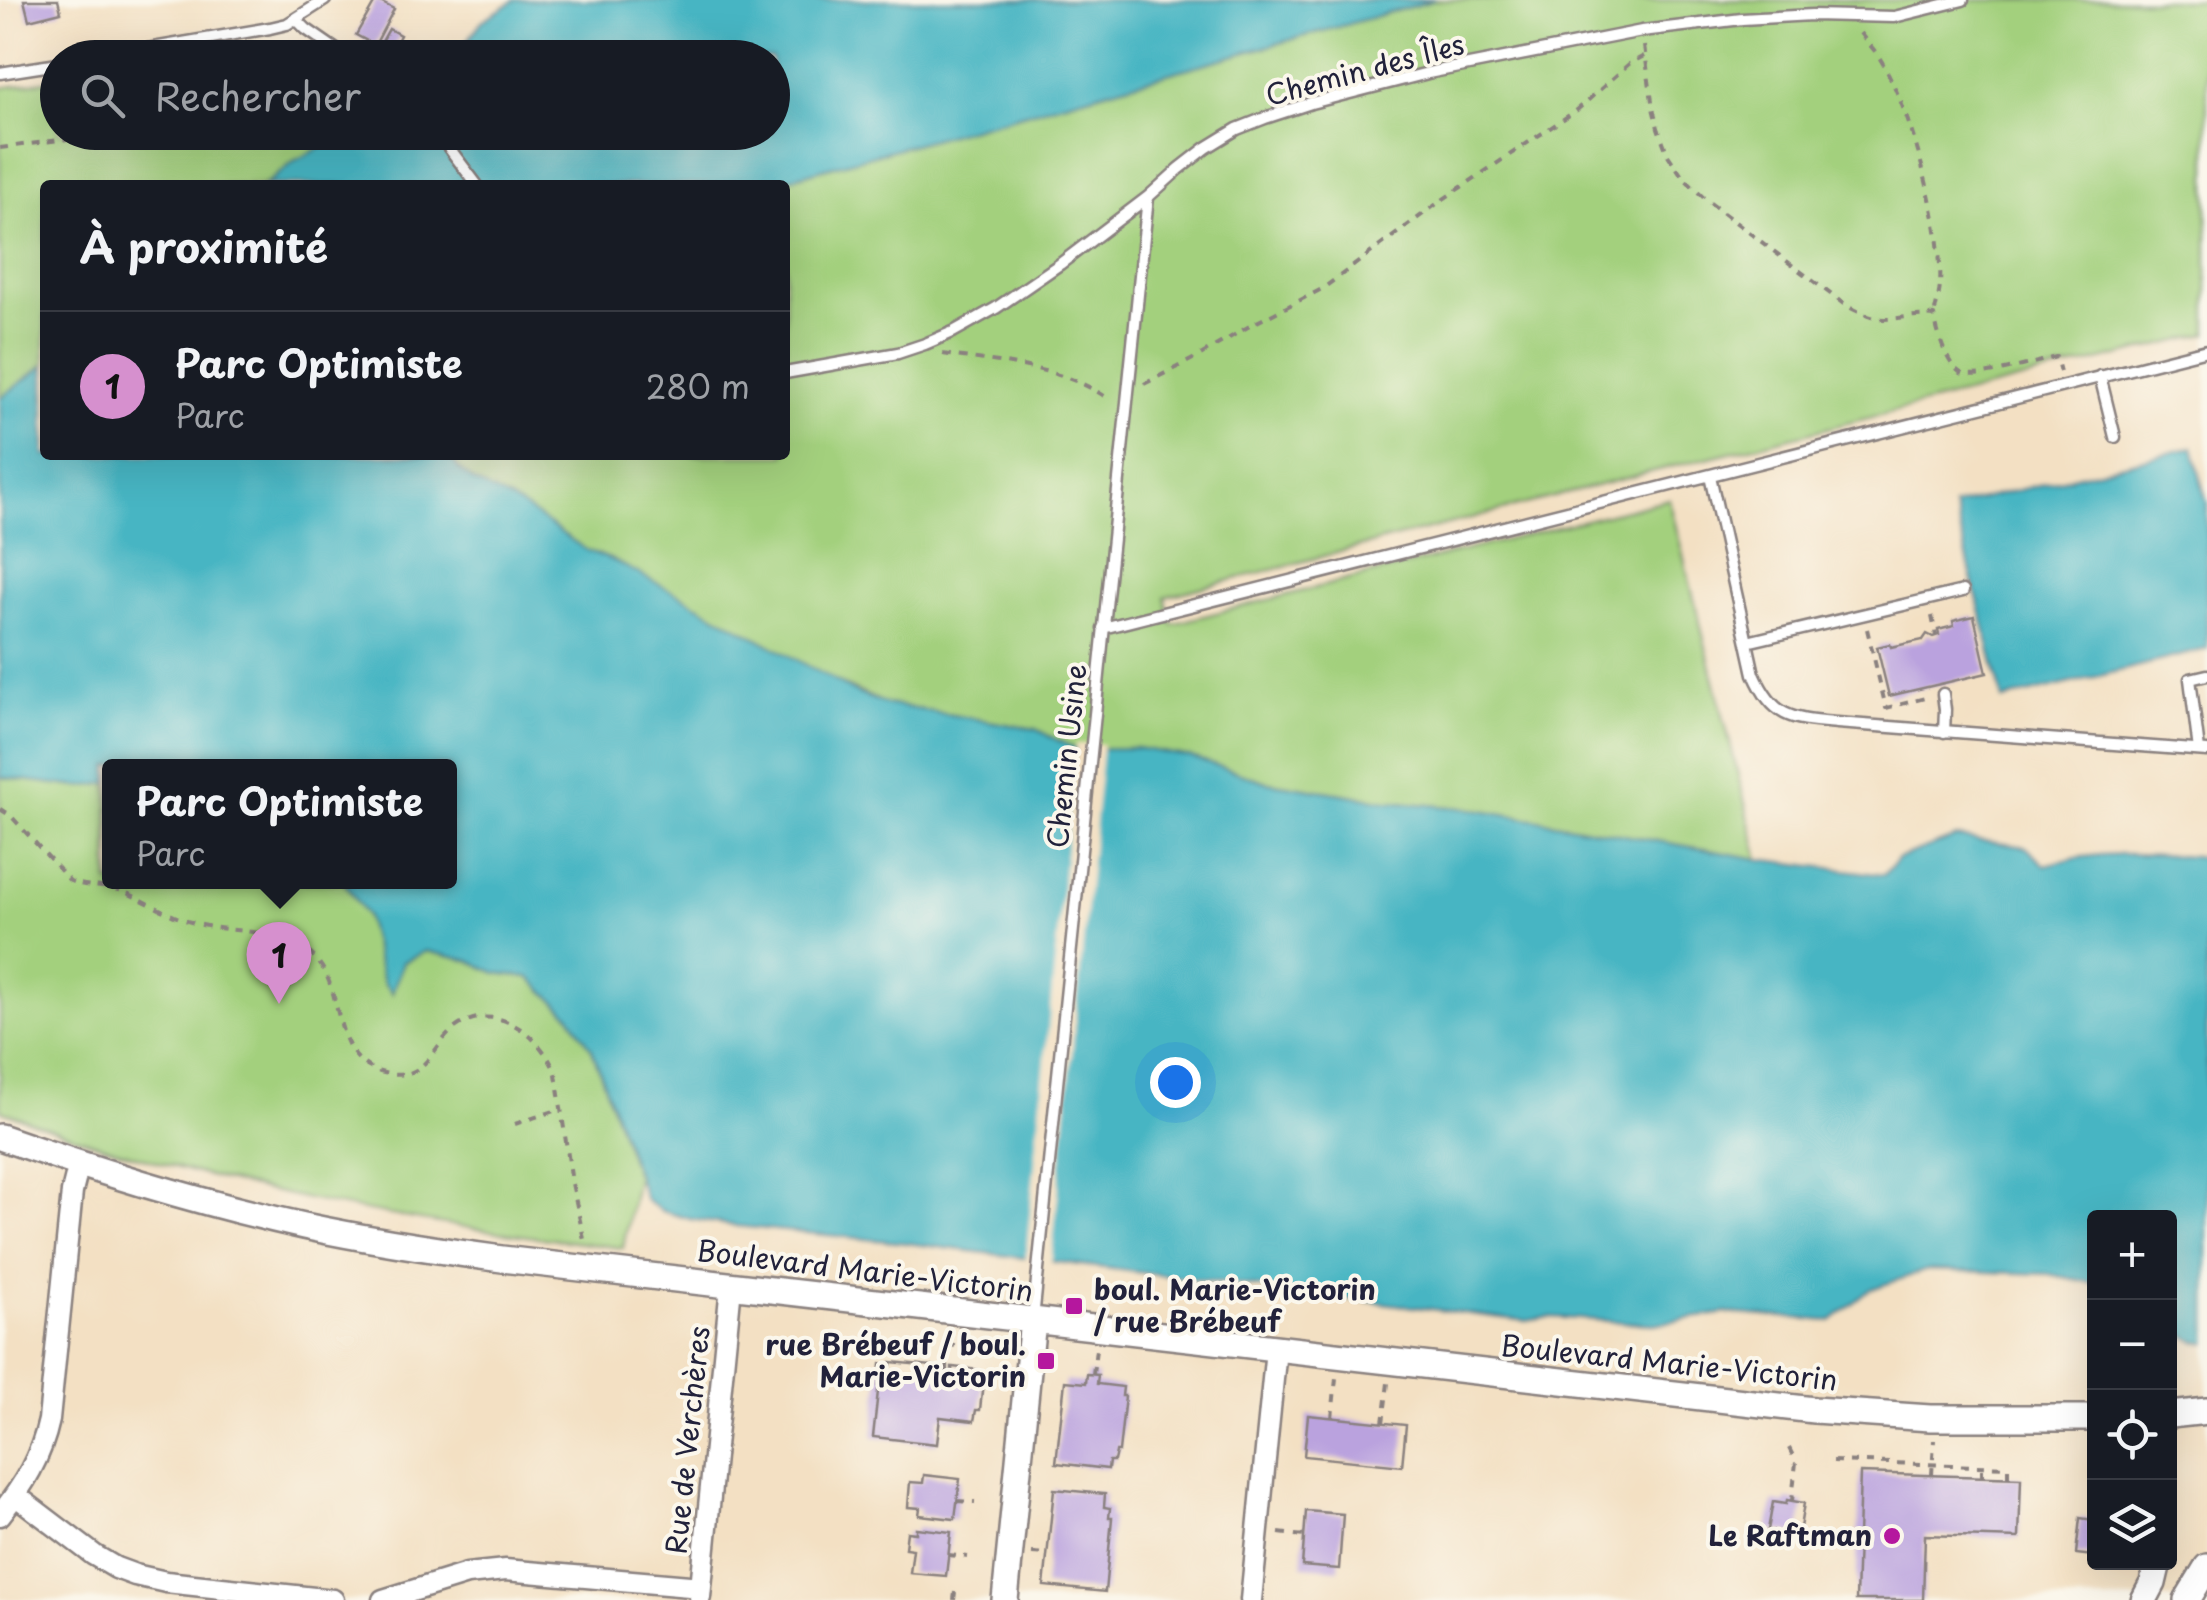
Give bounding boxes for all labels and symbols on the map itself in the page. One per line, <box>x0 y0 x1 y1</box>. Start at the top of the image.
street label: Chemin des Îles <box>1260 21 1469 116</box>
street label: Chemin Usine <box>1034 662 1097 850</box>
pin: 1 <box>246 922 312 1004</box>
your location <box>1150 1057 1201 1108</box>
street label: Boulevard Marie-Victorin <box>695 1228 1036 1311</box>
place label: boul. Marie-Victorin / rue Brébeuf <box>1093 1267 1376 1342</box>
marker: boul. Marie-Victorin / rue Brébeuf <box>1063 1295 1085 1317</box>
place label: rue Brébeuf / boul. Marie-Victorin <box>765 1322 1026 1397</box>
street label: Boulevard Marie-Victorin <box>1499 1322 1840 1401</box>
street label: Rue de Verchères <box>653 1324 720 1556</box>
marker: rue Brébeuf / boul. Marie-Victorin <box>1035 1350 1057 1372</box>
place label: Le Raftman <box>1708 1513 1872 1556</box>
marker: Le Raftman <box>1881 1525 1903 1547</box>

